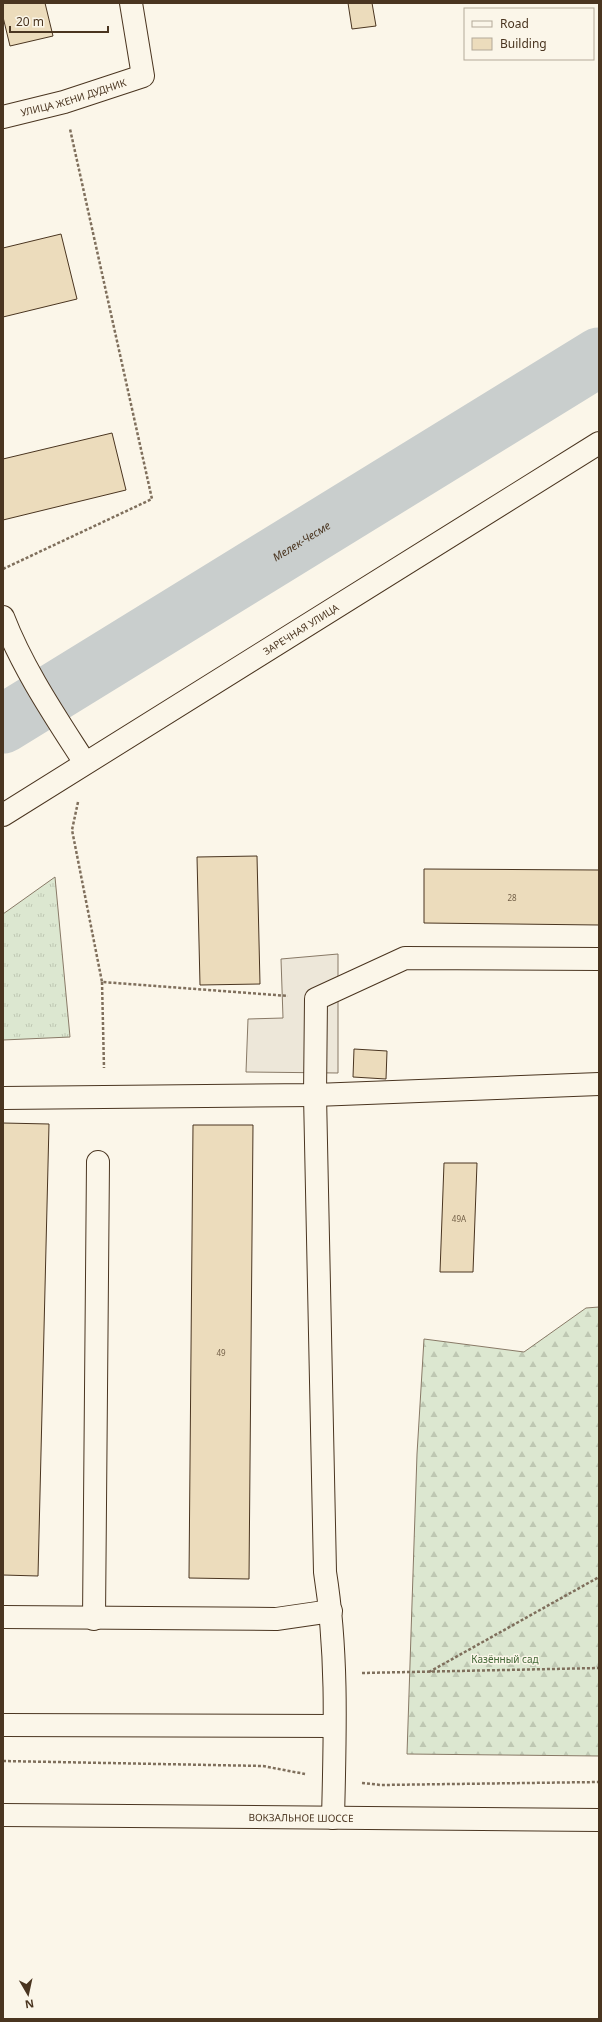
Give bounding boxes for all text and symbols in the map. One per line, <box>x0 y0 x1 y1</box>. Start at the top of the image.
scale bar <box>10 8 108 34</box>
legend <box>464 8 594 60</box>
text: 20 m <box>16 13 44 30</box>
text: Road <box>500 15 529 32</box>
text: Building <box>500 35 547 52</box>
street label: УЛИЦА ЖЕНИ ДУДНИК <box>19 75 129 119</box>
water label: Мелек-Чесме <box>269 517 333 564</box>
street label: ЗАРЕЧНАЯ УЛИЦА <box>260 600 342 658</box>
house number: 28 <box>507 892 517 903</box>
house number: 49А <box>452 1213 467 1224</box>
house number: 49 <box>216 1347 226 1358</box>
park label: Казённый сад <box>471 1652 539 1666</box>
street label: ВОКЗАЛЬНОЕ ШОССЕ <box>248 1810 354 1825</box>
north arrow <box>8 1974 48 2014</box>
text: N <box>24 1996 35 2012</box>

